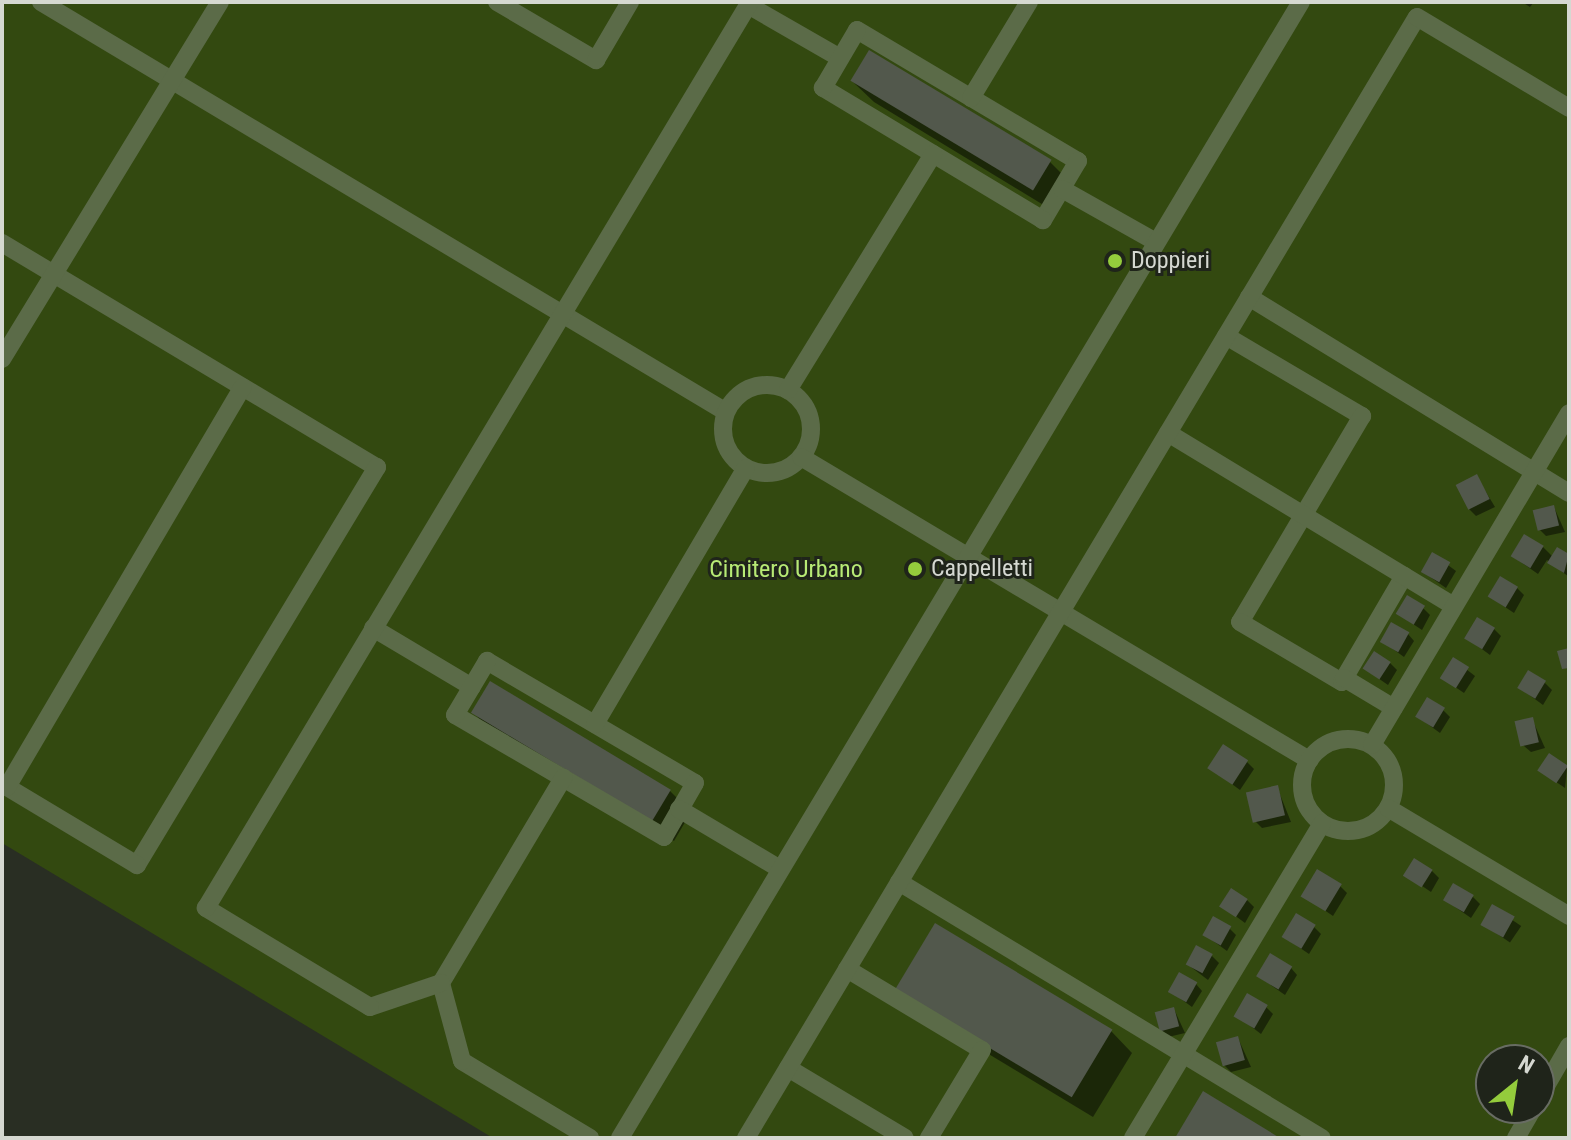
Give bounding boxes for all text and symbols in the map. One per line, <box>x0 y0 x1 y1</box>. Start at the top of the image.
place label: Doppieri <box>1131 247 1210 275</box>
marker: Doppieri <box>1106 252 1124 270</box>
place label: Cappelletti <box>931 555 1033 583</box>
park label: Cimitero Urbano <box>709 556 863 584</box>
marker: Cappelletti <box>906 560 924 578</box>
north arrow <box>1475 1044 1555 1124</box>
text: N <box>1514 1050 1538 1079</box>

